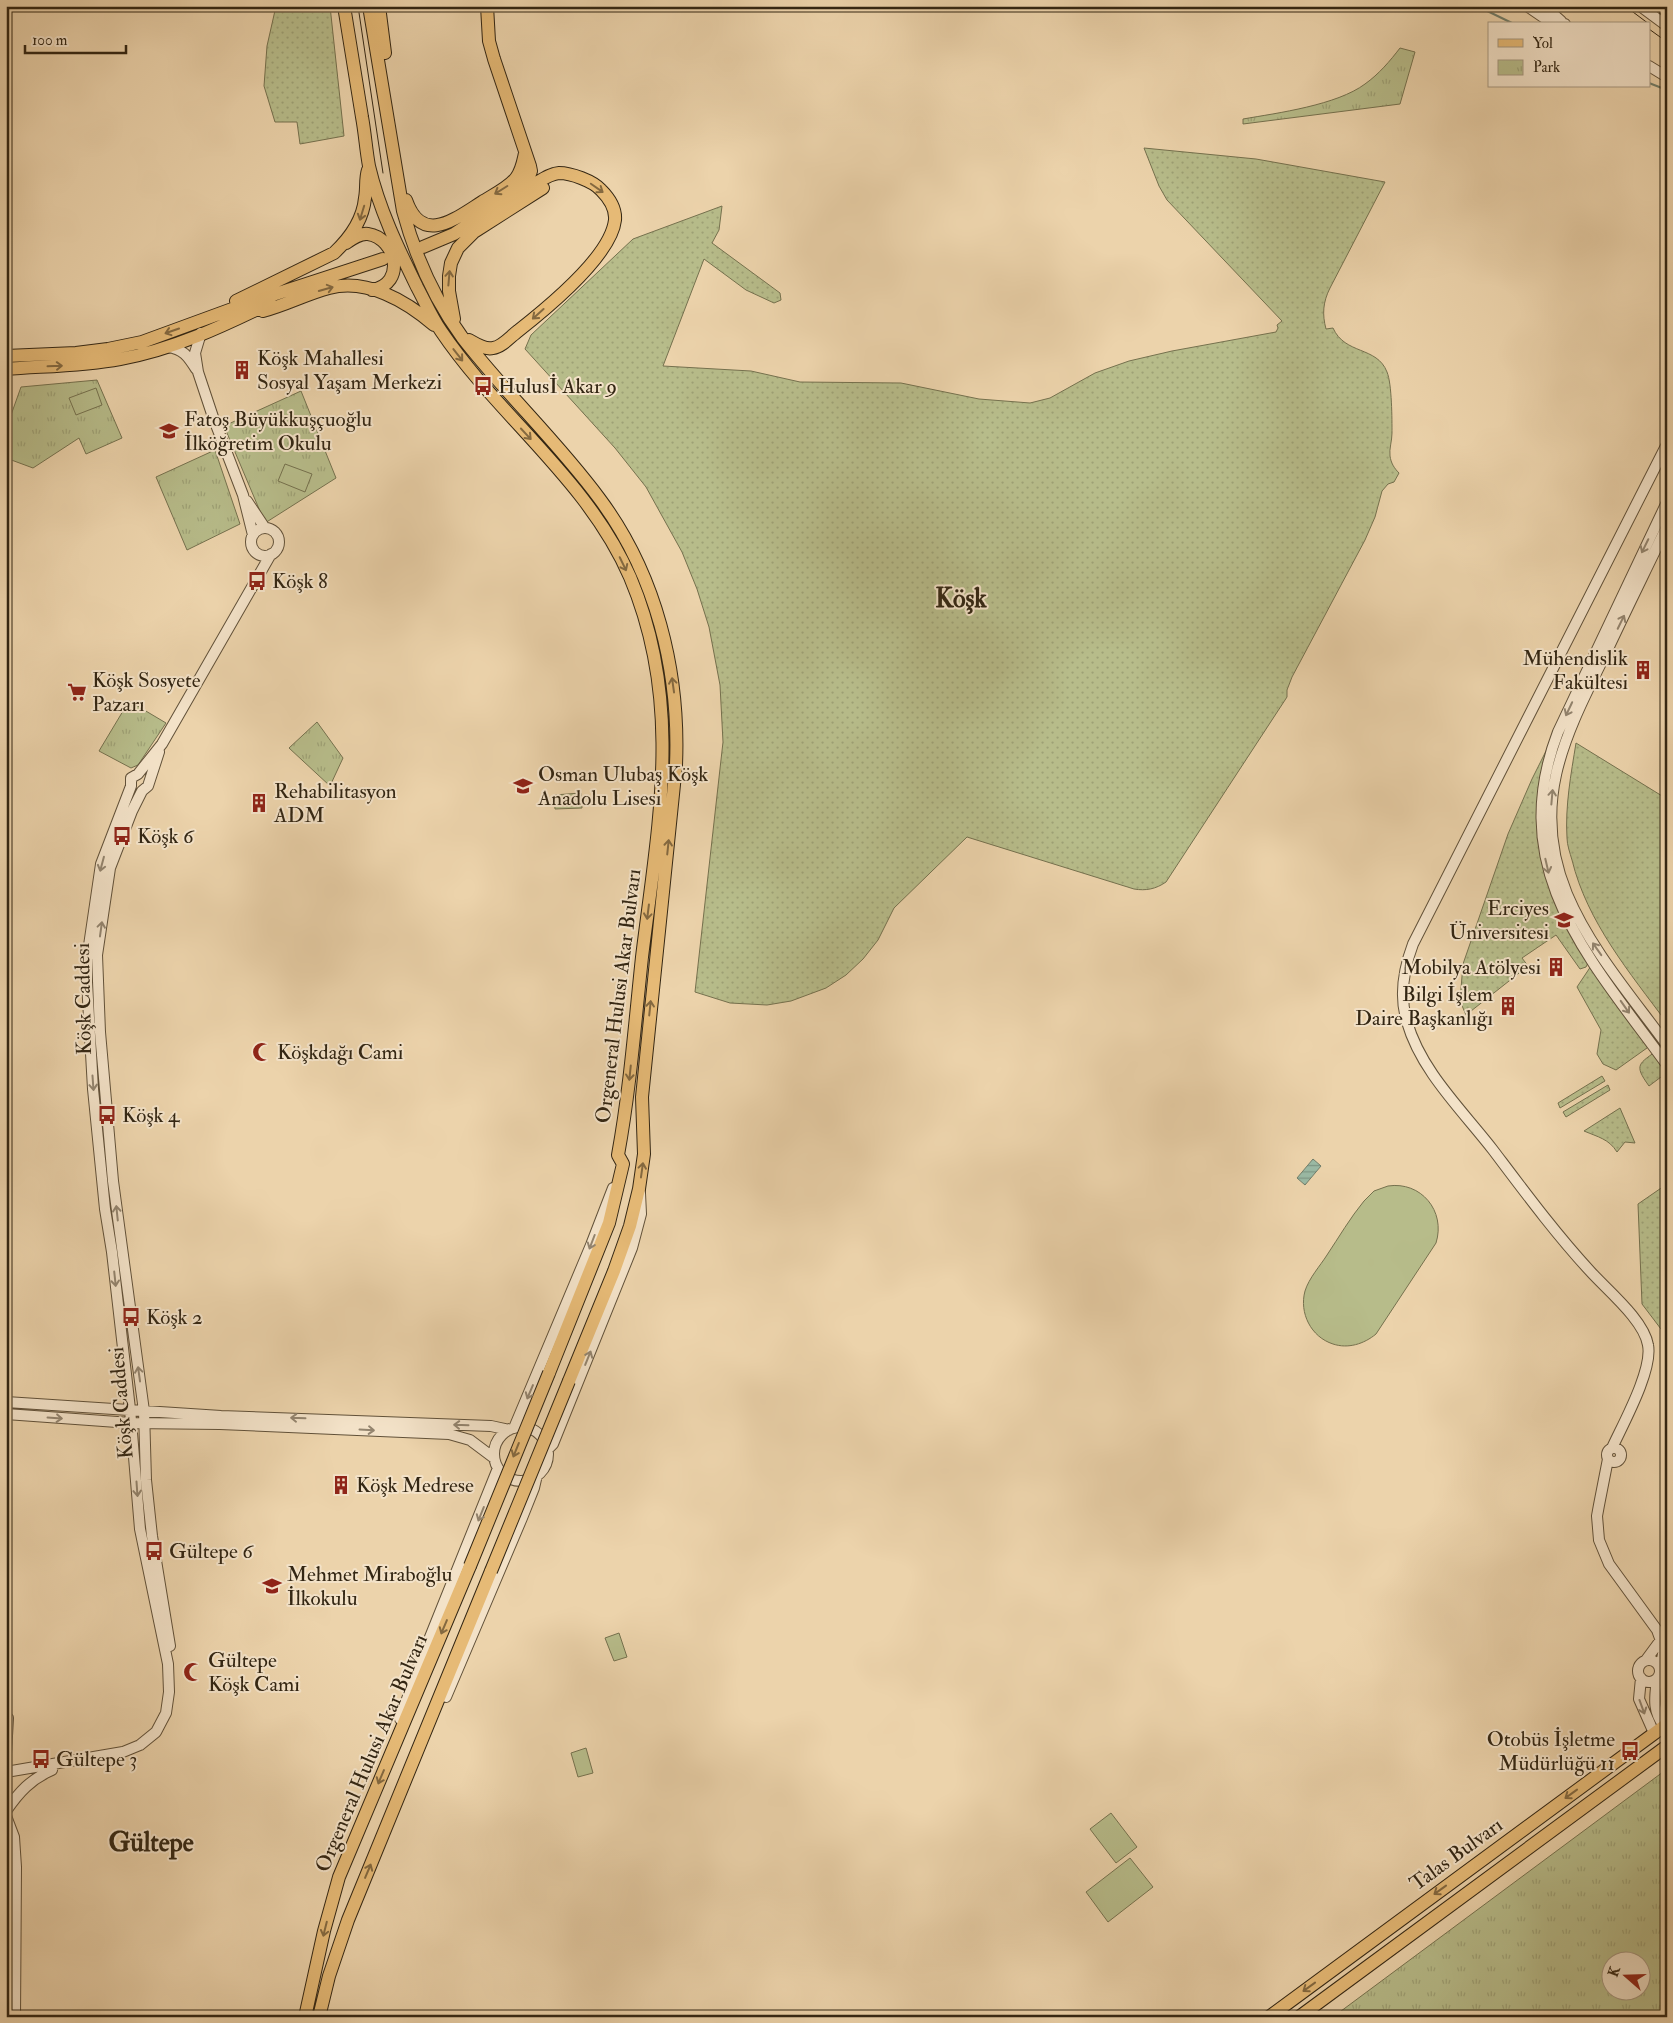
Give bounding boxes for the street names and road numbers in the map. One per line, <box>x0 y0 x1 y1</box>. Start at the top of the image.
street label: Orgeneral Hulusi Akar Bulvarı <box>589 867 648 1125</box>
street label: Köşk Caddesi <box>69 942 98 1055</box>
street label: Köşk Caddesi <box>103 1345 140 1460</box>
street label: Orgeneral Hulusi Akar Bulvarı <box>309 1630 434 1876</box>
street label: Talas Bulvarı <box>1404 1811 1508 1897</box>

